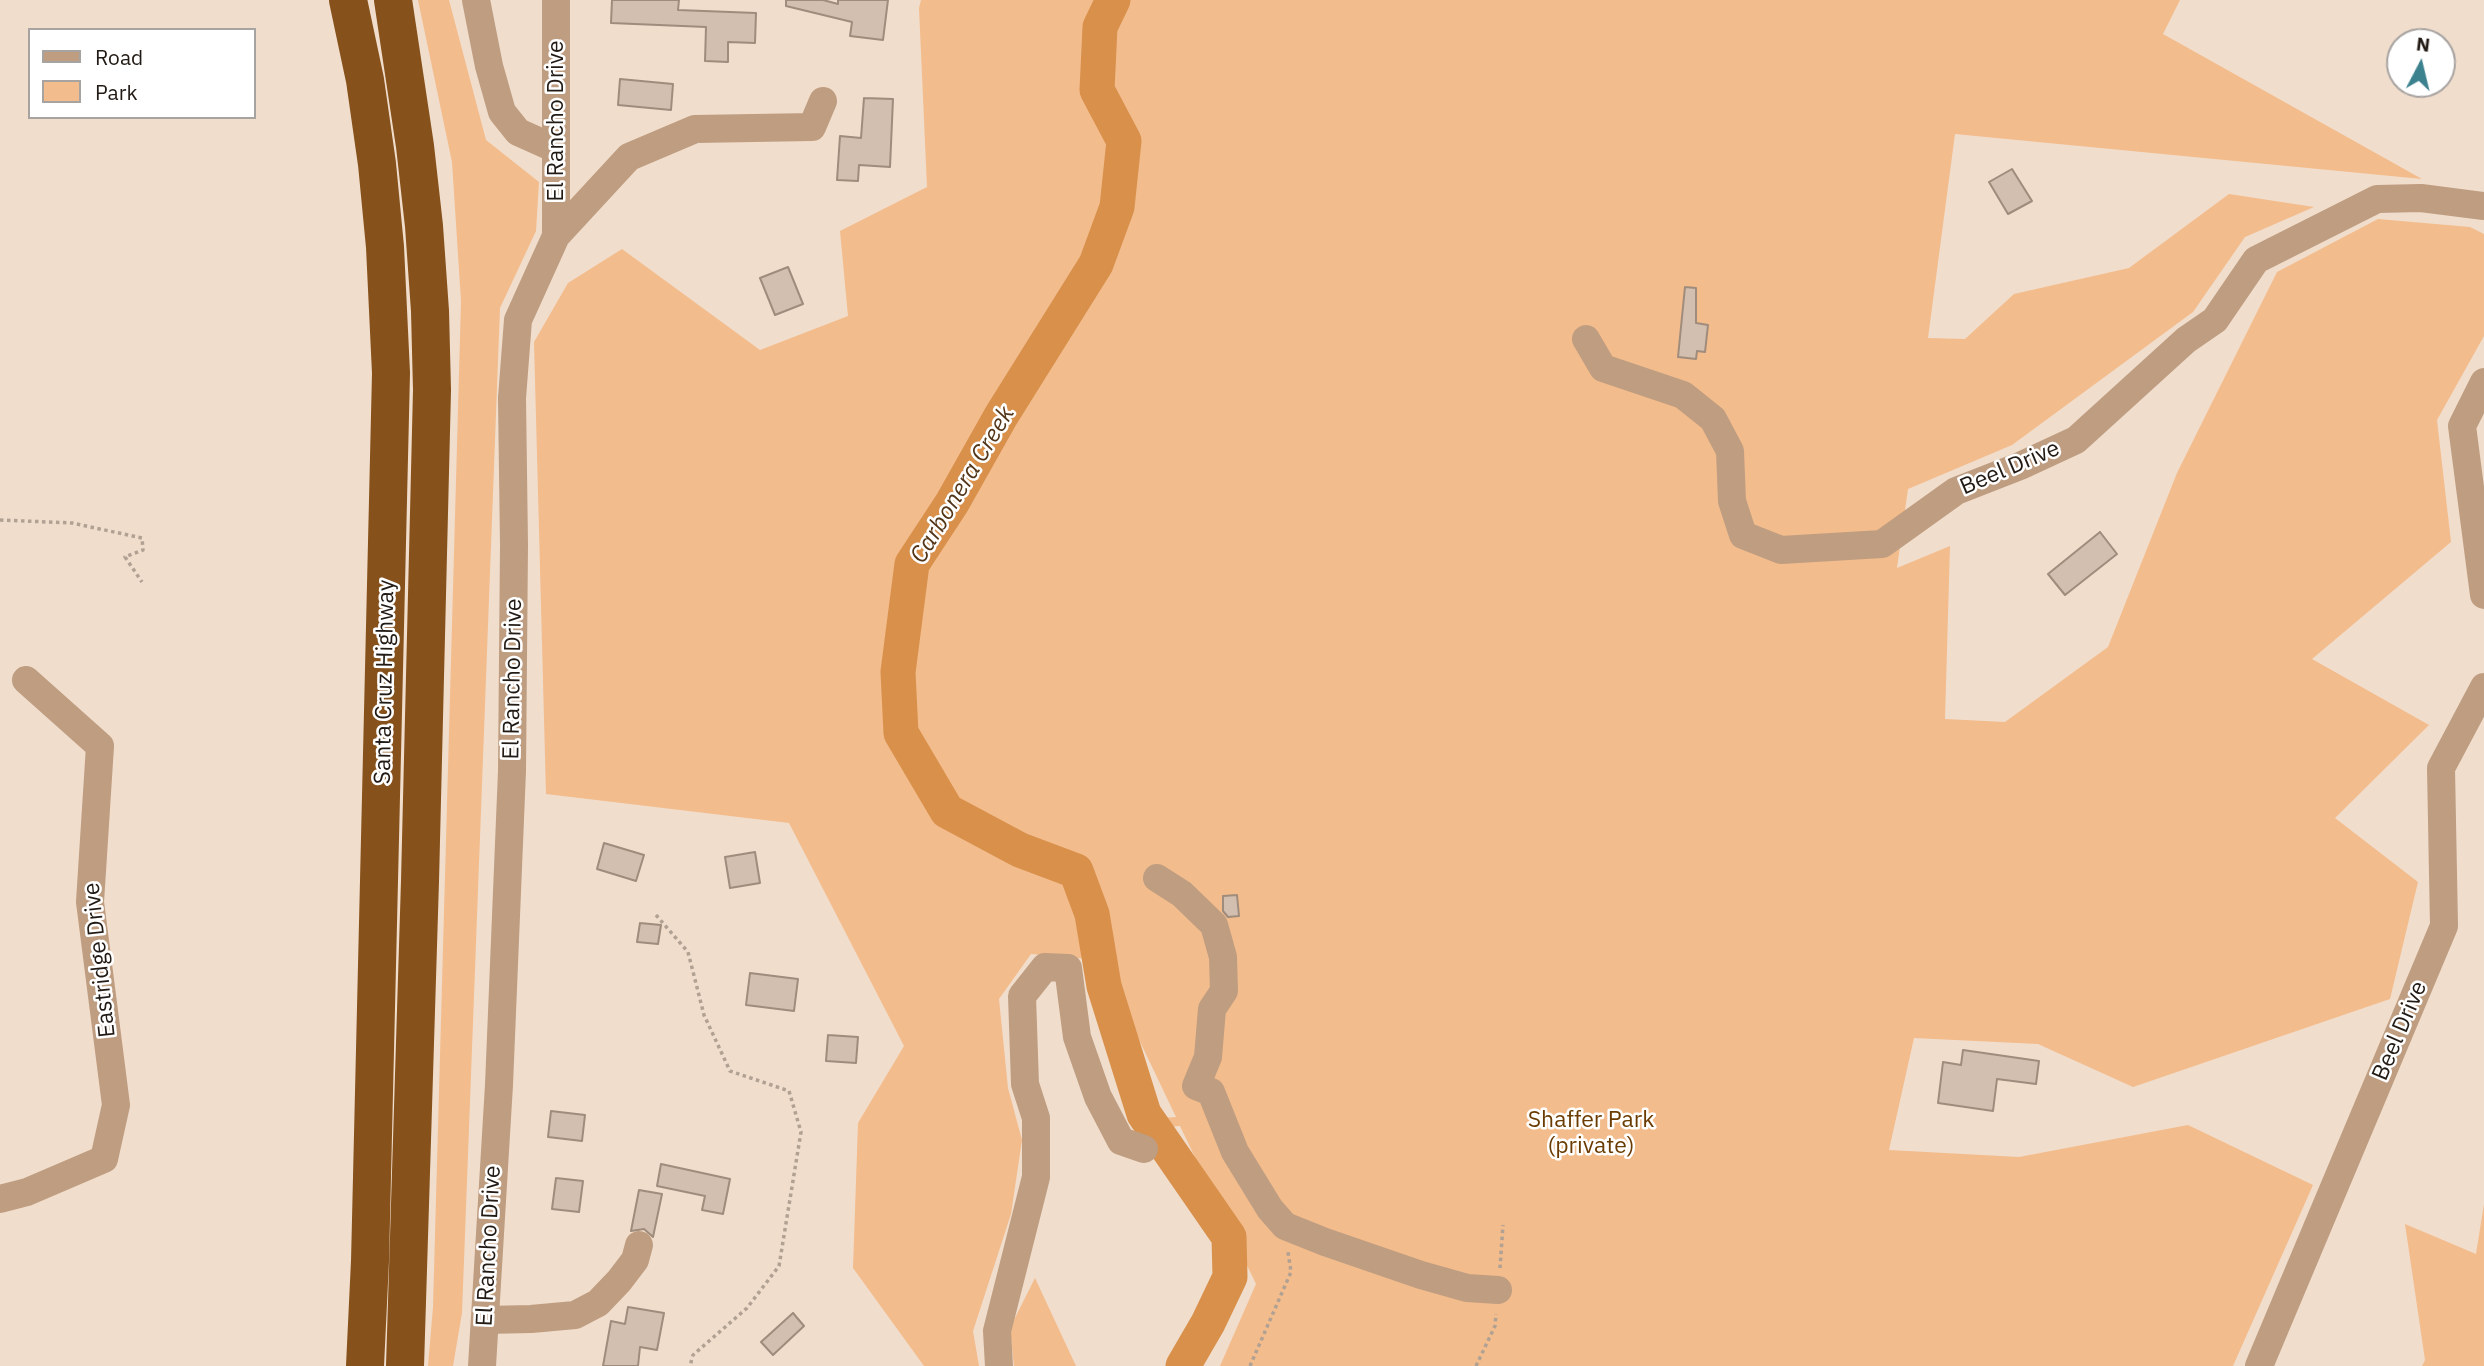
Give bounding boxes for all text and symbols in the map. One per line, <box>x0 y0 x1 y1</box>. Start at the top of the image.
legend <box>28 28 256 119</box>
north arrow <box>2386 28 2456 98</box>
text: N <box>2415 31 2432 57</box>
street label: El Rancho Drive <box>542 40 570 202</box>
text: Road <box>95 43 143 71</box>
text: Park <box>95 78 138 106</box>
water label: Carbonera Creek <box>905 401 1021 569</box>
street label: Beel Drive <box>1956 435 2064 501</box>
street label: Santa Cruz Highway <box>369 579 401 785</box>
street label: El Rancho Drive <box>498 598 528 760</box>
street label: Eastridge Drive <box>78 881 122 1039</box>
street label: Beel Drive <box>2367 977 2433 1085</box>
park label: Shaffer Park (private) <box>1528 1106 1654 1160</box>
street label: El Rancho Drive <box>471 1165 507 1327</box>

